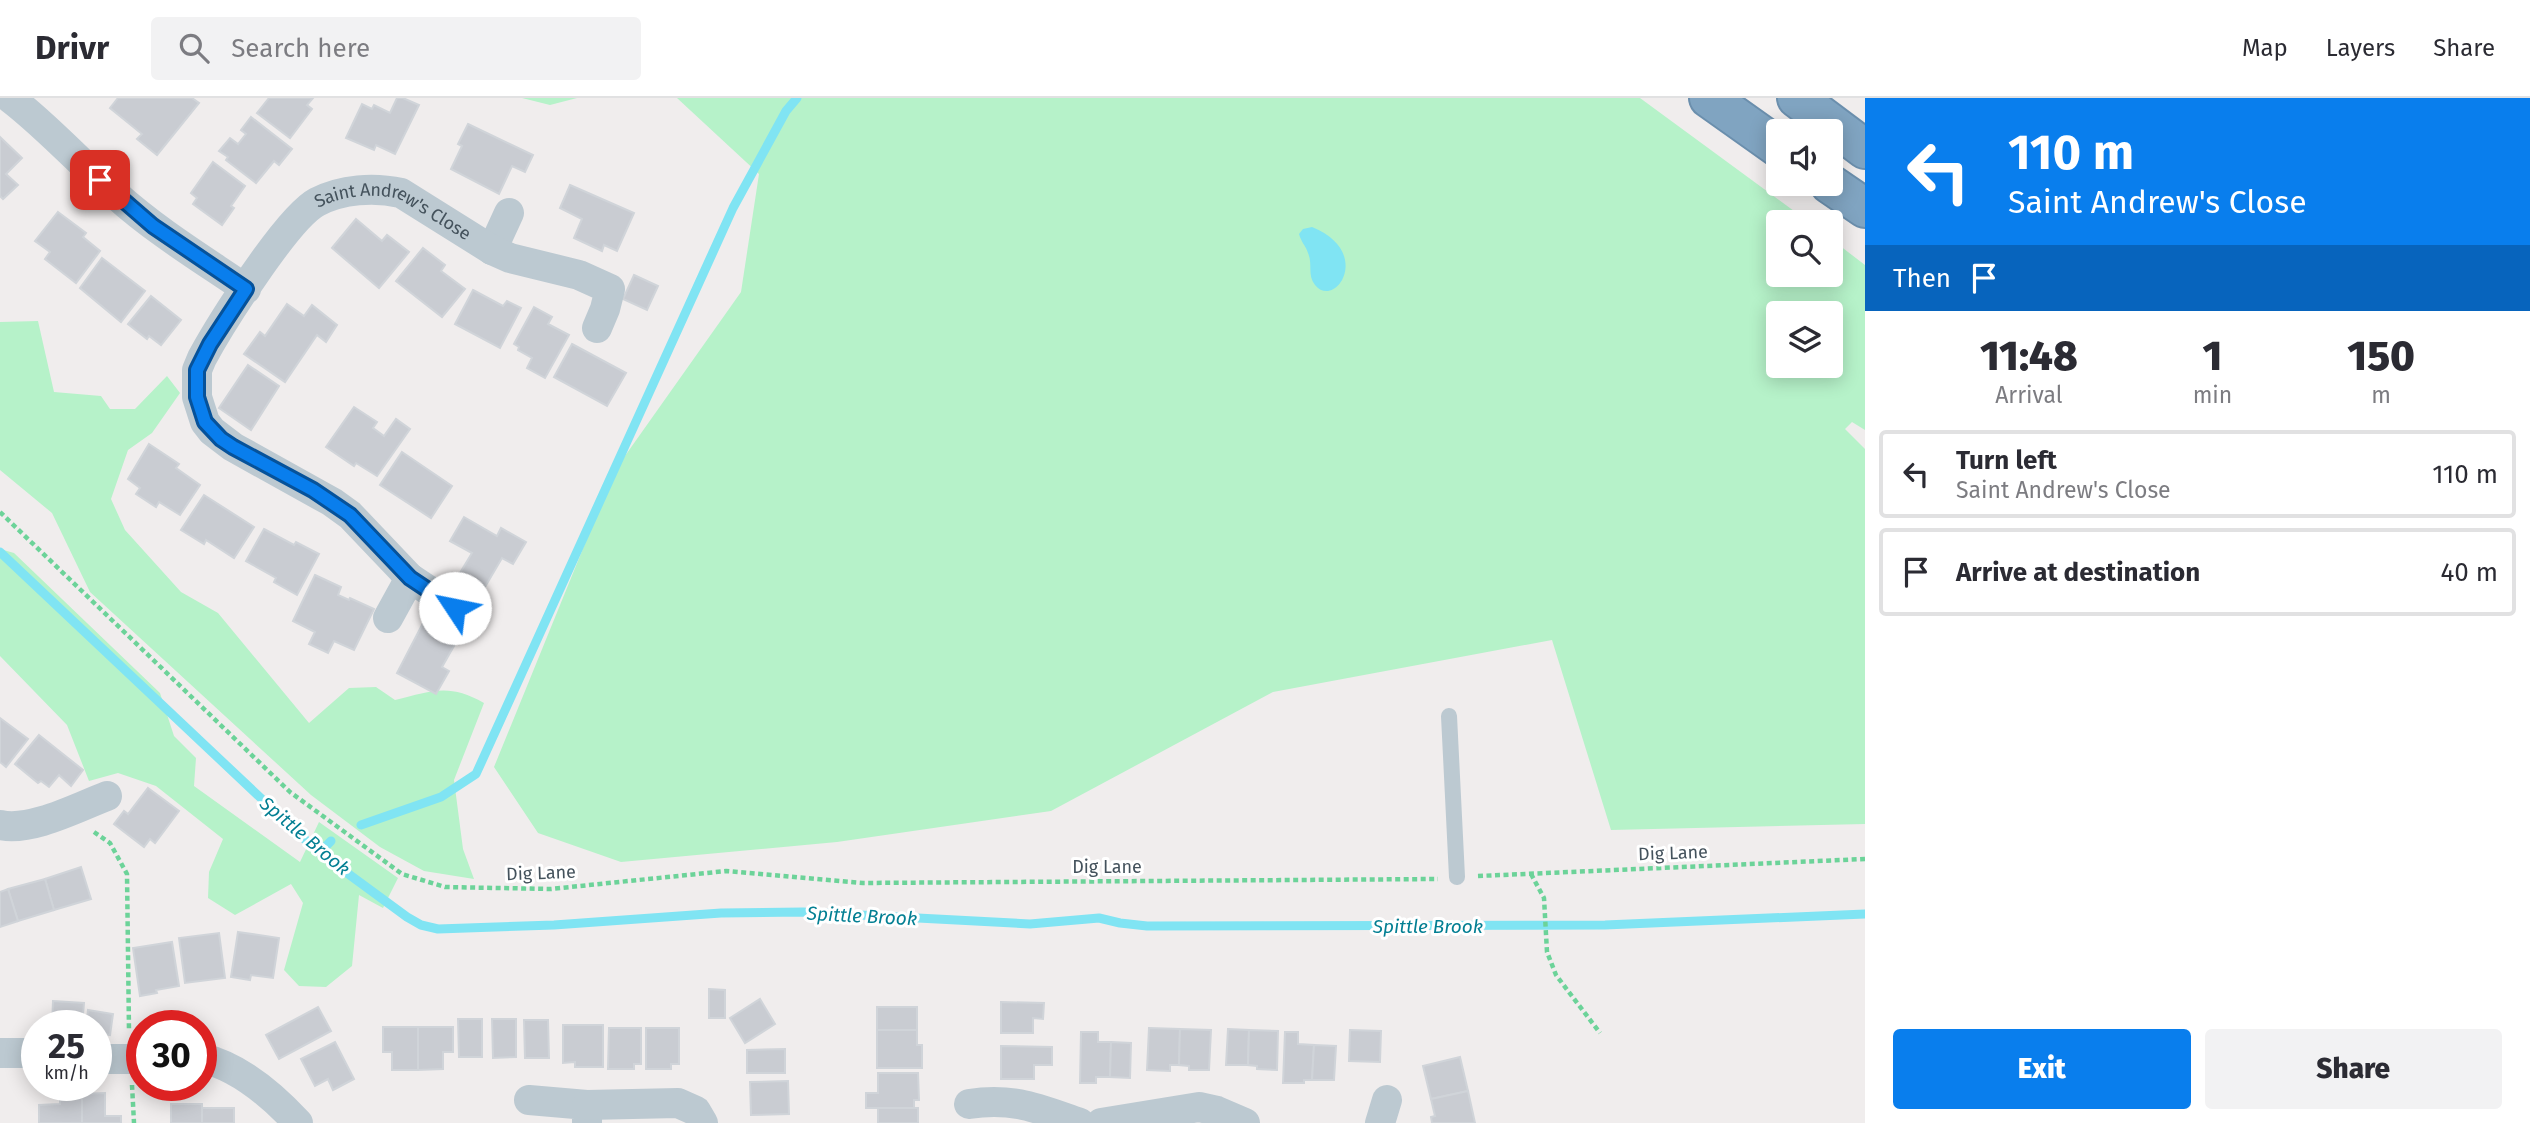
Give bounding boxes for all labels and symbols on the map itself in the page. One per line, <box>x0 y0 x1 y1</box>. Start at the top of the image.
pin <box>70 150 130 210</box>
street label: Saint Andrew's Close <box>311 179 475 245</box>
position arrow <box>418 571 492 645</box>
water label: Spittle Brook <box>255 791 355 880</box>
street label: Dig Lane <box>1638 841 1708 865</box>
street label: Dig Lane <box>1072 856 1142 878</box>
street label: Dig Lane <box>506 861 576 885</box>
water label: Spittle Brook <box>805 902 918 930</box>
water label: Spittle Brook <box>1372 915 1483 938</box>
speed limit sign: 30 <box>126 1010 217 1101</box>

